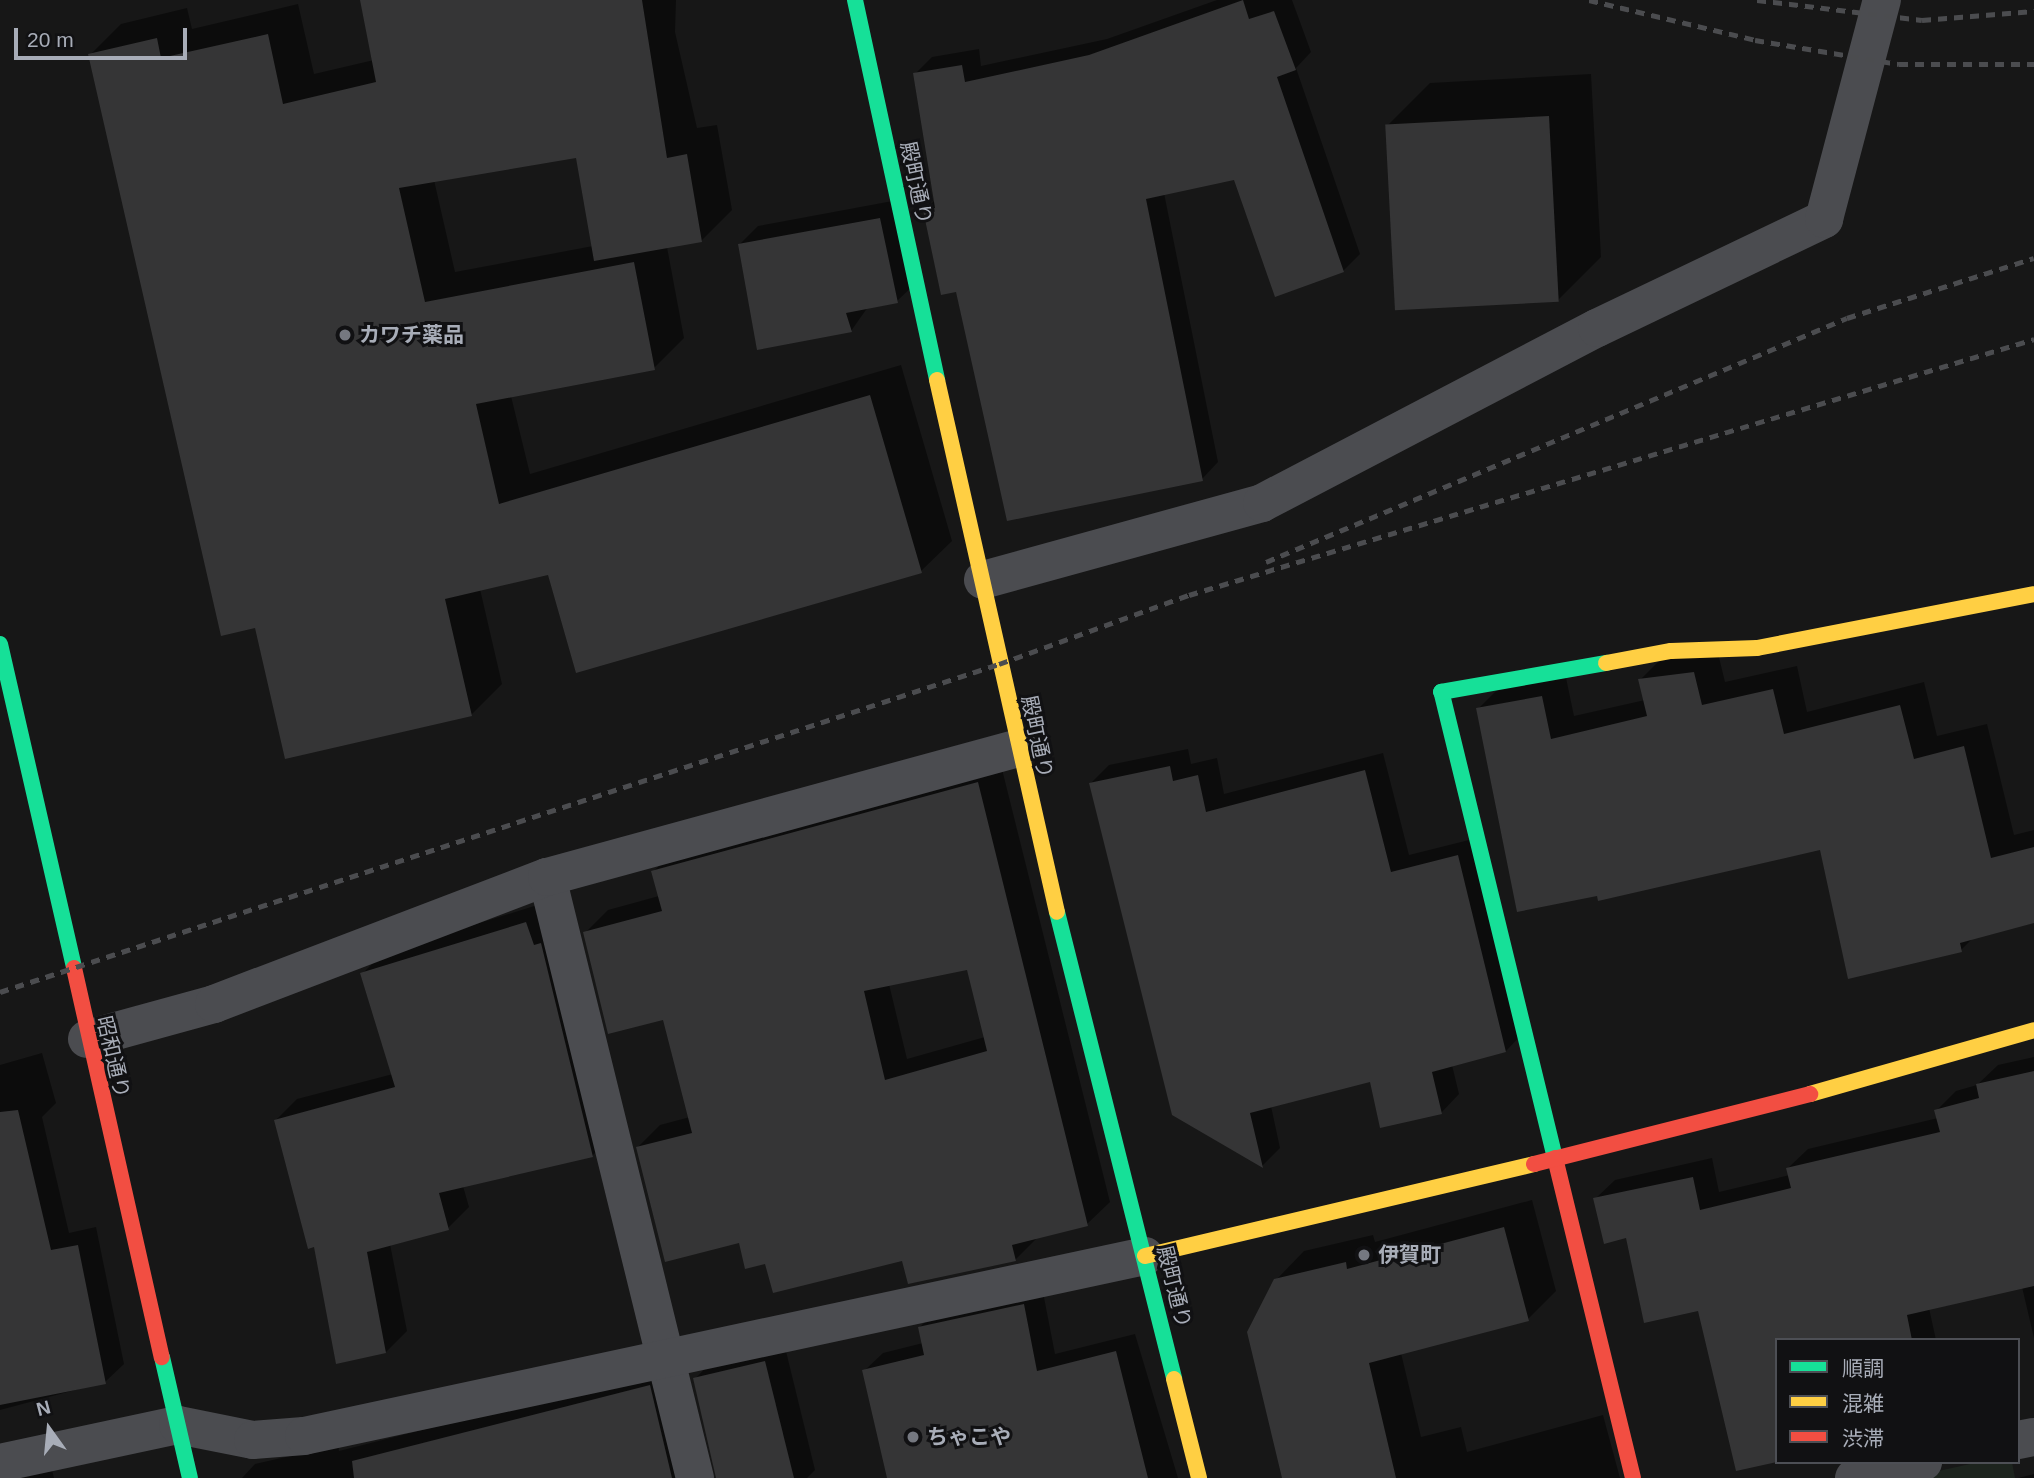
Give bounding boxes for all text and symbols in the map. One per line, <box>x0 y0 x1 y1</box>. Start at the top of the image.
scale bar <box>18 14 191 58</box>
text: 20 m <box>27 28 74 51</box>
street label: 殿町通り <box>895 139 937 227</box>
place label: カワチ薬品 <box>359 322 464 348</box>
marker: カワチ薬品 <box>337 327 353 343</box>
street label: 殿町通り <box>1016 693 1058 781</box>
street label: 昭和通り <box>91 1013 135 1101</box>
place label: 伊賀町 <box>1378 1242 1441 1268</box>
street label: 殿町通り <box>1152 1243 1196 1331</box>
marker: 伊賀町 <box>1356 1247 1372 1263</box>
legend <box>1775 1338 2020 1464</box>
text: 順調 <box>1842 1357 1884 1380</box>
text: 混雑 <box>1842 1392 1884 1415</box>
north arrow <box>14 1394 84 1464</box>
text: N <box>34 1396 53 1420</box>
place label: ちゃこや <box>927 1424 1011 1450</box>
text: 渋滞 <box>1842 1427 1884 1450</box>
marker: ちゃこや <box>905 1429 921 1445</box>

